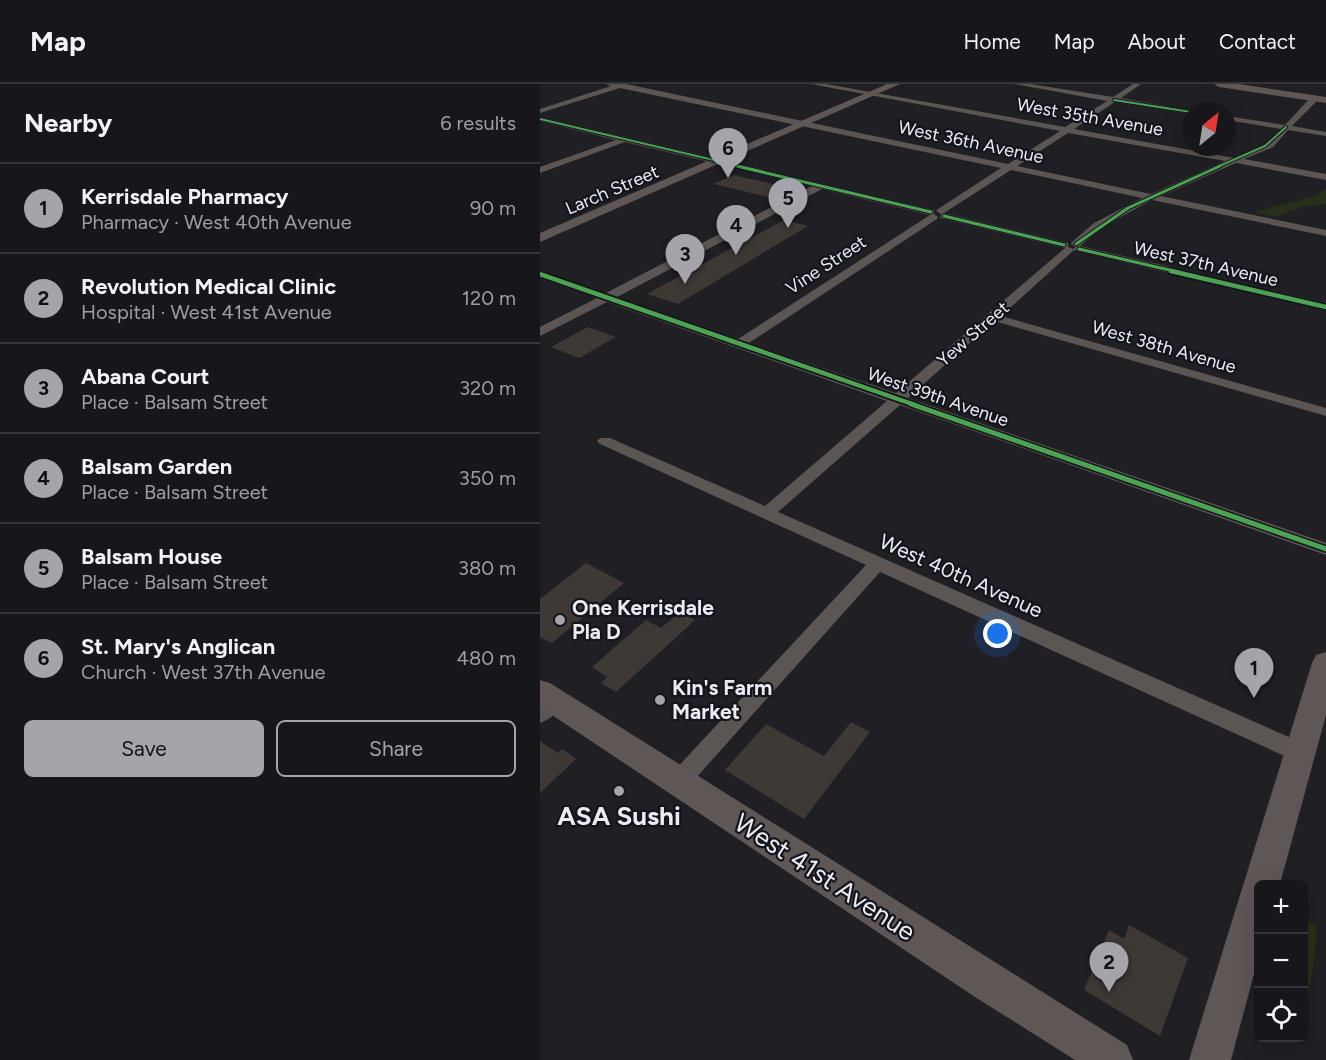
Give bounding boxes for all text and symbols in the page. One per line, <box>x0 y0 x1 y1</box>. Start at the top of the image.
text: Map <box>30 24 86 58</box>
text: Home <box>964 29 1021 54</box>
text: Map <box>1054 29 1095 54</box>
text: About <box>1128 29 1186 54</box>
text: Contact <box>1219 29 1296 54</box>
street label: West 35th Avenue <box>1015 93 1165 141</box>
north arrow <box>1182 102 1236 156</box>
text: Nearby <box>24 107 112 139</box>
text: 6 results <box>440 111 516 135</box>
street label: West 36th Avenue <box>896 116 1046 168</box>
pin: 6 <box>708 128 747 178</box>
street label: Larch Street <box>562 160 662 220</box>
pin: 5 <box>768 178 808 228</box>
text: Kerrisdale Pharmacy <box>81 183 289 210</box>
text: 1 <box>39 196 48 220</box>
text: 90 m <box>470 196 516 220</box>
pin: 4 <box>716 206 756 255</box>
text: Pharmacy · West 40th Avenue <box>81 210 352 234</box>
street label: Vine Street <box>782 231 870 299</box>
pin: 3 <box>666 234 704 284</box>
street label: West 37th Avenue <box>1132 237 1281 291</box>
text: Revolution Medical Clinic <box>81 273 336 300</box>
text: 2 <box>38 286 49 310</box>
text: 120 m <box>462 286 516 310</box>
street label: Yew Street <box>932 297 1014 371</box>
text: Hospital · West 41st Avenue <box>81 300 332 324</box>
street label: West 38th Avenue <box>1089 316 1239 378</box>
street label: West 39th Avenue <box>864 362 1012 432</box>
text: Abana Court <box>81 363 209 390</box>
text: 3 <box>38 376 49 400</box>
text: 320 m <box>459 376 516 400</box>
text: Place · Balsam Street <box>81 390 268 414</box>
text: Balsam Garden <box>81 453 232 480</box>
text: 4 <box>37 466 50 490</box>
text: 350 m <box>459 466 516 490</box>
text: Place · Balsam Street <box>81 480 268 504</box>
street label: West 40th Avenue <box>876 528 1047 623</box>
text: Balsam House <box>81 543 222 570</box>
text: 5 <box>38 556 49 580</box>
text: 380 m <box>458 556 516 580</box>
text: Place · Balsam Street <box>81 570 268 594</box>
place label: One Kerrisdale Pla D <box>572 595 714 644</box>
marker: One Kerrisdale Pla D <box>553 613 567 627</box>
your location <box>983 619 1012 648</box>
text: St. Mary's Anglican <box>81 633 275 660</box>
text: 6 <box>38 646 49 670</box>
text: 480 m <box>457 646 516 670</box>
pin: 1 <box>1234 648 1274 698</box>
text: Church · West 37th Avenue <box>81 660 325 684</box>
place label: Kin's Farm Market <box>672 675 772 724</box>
marker: Kin's Farm Market <box>653 693 667 707</box>
button: Save <box>24 720 264 777</box>
button: Share <box>276 720 516 777</box>
marker: ASA Sushi <box>612 784 626 798</box>
place label: ASA Sushi <box>557 800 681 832</box>
street label: West 41st Avenue <box>728 806 922 948</box>
map controls <box>1254 880 1308 1042</box>
button: + <box>1254 880 1308 934</box>
button: − <box>1254 934 1308 988</box>
pin: 2 <box>1090 942 1128 992</box>
button: locate <box>1254 988 1308 1042</box>

